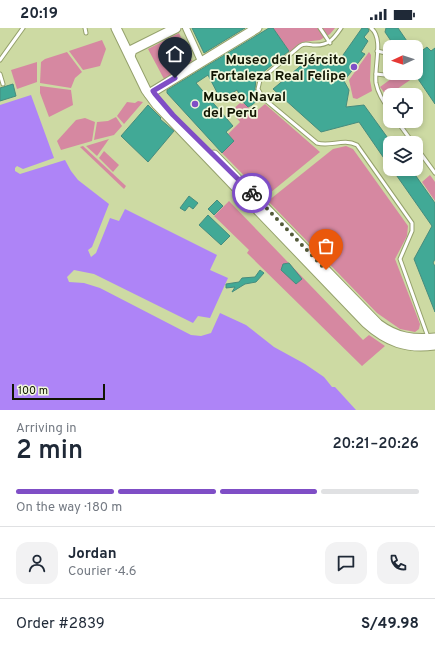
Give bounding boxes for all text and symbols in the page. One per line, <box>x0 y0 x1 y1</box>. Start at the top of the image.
text: 20:19 <box>20 5 58 24</box>
pin <box>158 37 192 78</box>
north arrow <box>383 40 423 80</box>
map controls <box>383 40 423 176</box>
icon: home <box>164 43 186 65</box>
place label: Museo del Ejército Fortaleza Real Felipe <box>210 52 346 85</box>
marker: Museo del Ejército Fortaleza Real Felipe <box>349 62 359 72</box>
button: locate <box>383 88 423 128</box>
place label: Museo Naval del Perú <box>203 89 286 122</box>
marker: Museo Naval del Perú <box>190 99 200 109</box>
button: layers <box>383 136 423 176</box>
courier <box>232 173 272 213</box>
icon: bike <box>241 182 263 204</box>
pin <box>309 229 343 270</box>
icon: bag <box>315 235 337 257</box>
scale bar <box>12 382 105 401</box>
text: 100 m <box>18 384 48 398</box>
text: Arriving in <box>16 421 77 437</box>
text: 2 min <box>16 435 83 468</box>
text: 20:21–20:26 <box>332 435 419 454</box>
text: On the way · 180 m <box>16 500 122 516</box>
button: person <box>16 542 58 584</box>
button: chat <box>325 542 367 584</box>
button: phone <box>377 542 419 584</box>
text: Jordan <box>68 545 117 564</box>
text: Courier · 4.6 <box>68 564 136 580</box>
text: Order #2839 <box>16 615 105 634</box>
text: S/49.98 <box>361 615 419 634</box>

